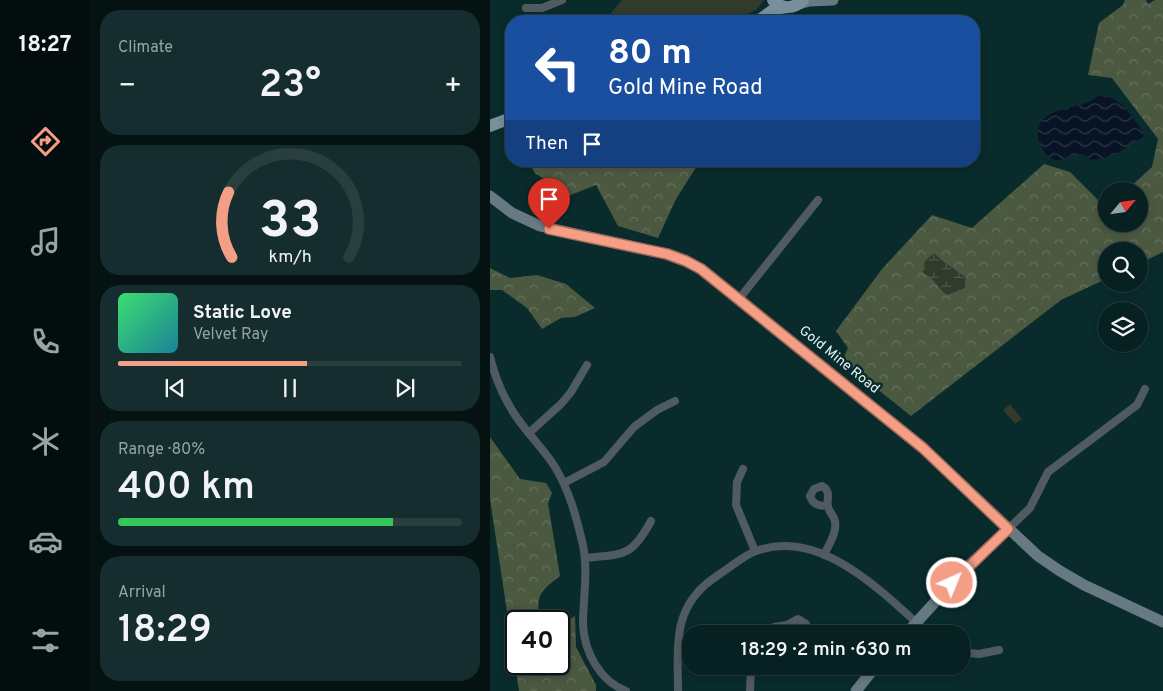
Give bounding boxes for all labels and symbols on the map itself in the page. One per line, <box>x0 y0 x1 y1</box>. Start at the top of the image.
pin <box>528 178 570 229</box>
north arrow <box>1098 182 1148 232</box>
street label: Gold Mine Road <box>795 322 883 398</box>
position arrow <box>925 556 977 608</box>
speed limit sign: 40 <box>505 610 570 675</box>

